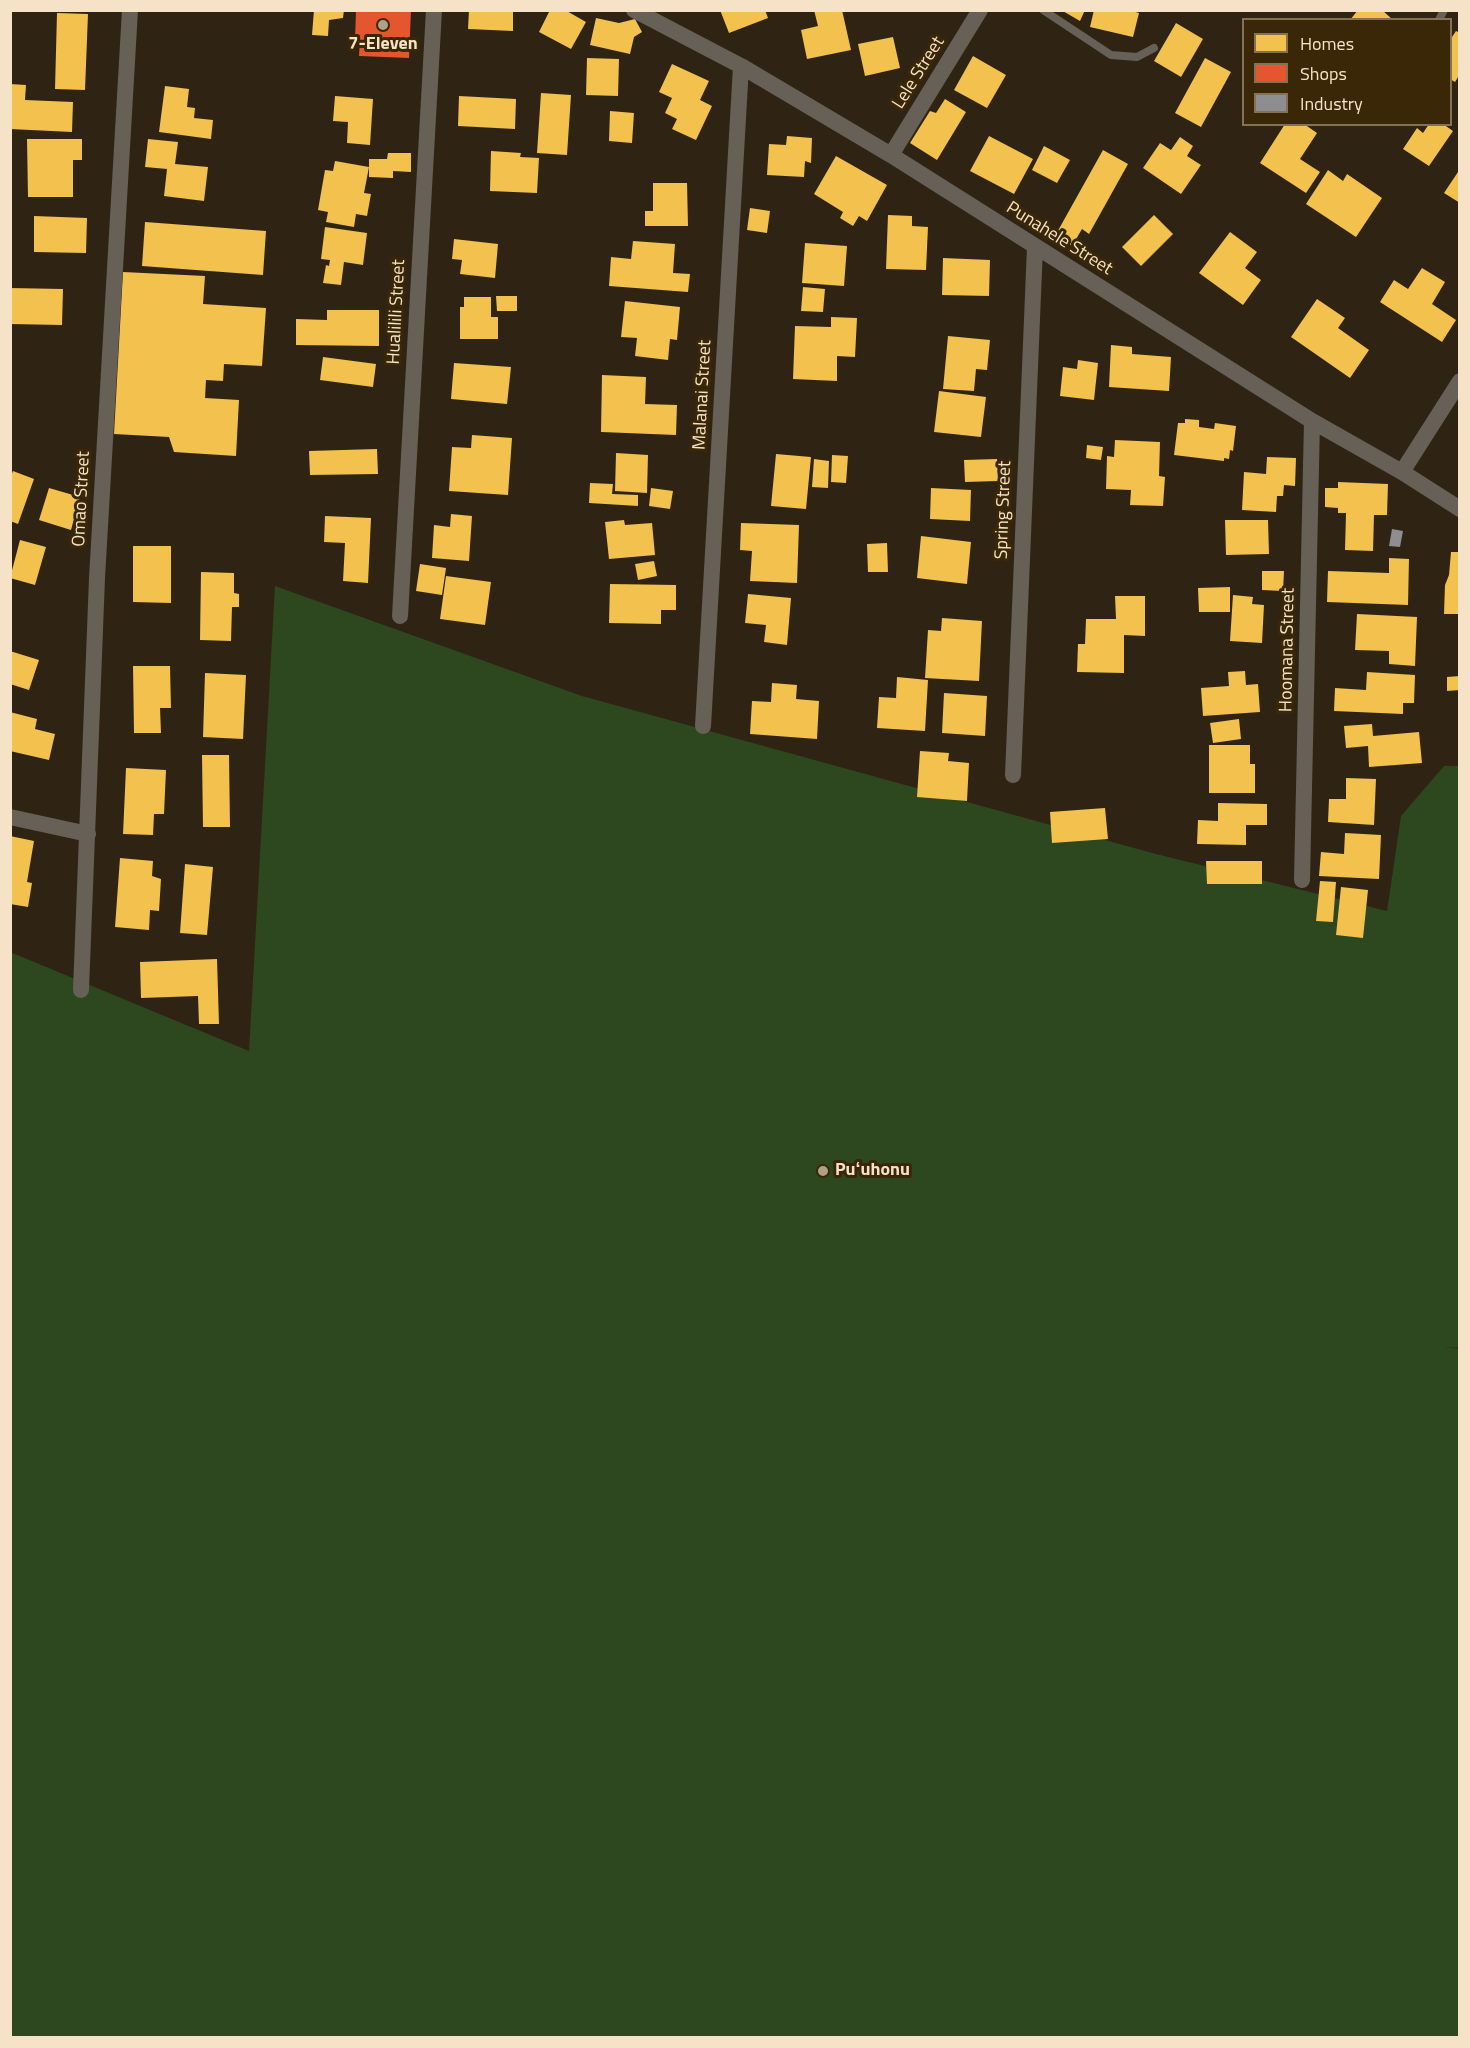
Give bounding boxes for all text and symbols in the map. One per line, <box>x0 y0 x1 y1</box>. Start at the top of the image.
marker: 7-Eleven <box>376 18 390 32</box>
legend <box>1242 18 1452 126</box>
text: Homes <box>1300 30 1354 57</box>
street label: Lele Street <box>888 33 950 113</box>
place label: 7-Eleven <box>348 34 418 56</box>
text: Shops <box>1300 60 1347 87</box>
text: Industry <box>1300 90 1363 117</box>
street label: Punahele Street <box>1002 198 1116 280</box>
street label: Hualilili Street <box>383 259 411 365</box>
street label: Malanai Street <box>689 339 717 451</box>
street label: Omao Street <box>69 451 95 547</box>
street label: Spring Street <box>991 460 1017 560</box>
street label: Hoomana Street <box>1276 588 1300 712</box>
place label: Puʻuhonu <box>835 1160 910 1182</box>
marker: Puʻuhonu <box>816 1164 830 1178</box>

